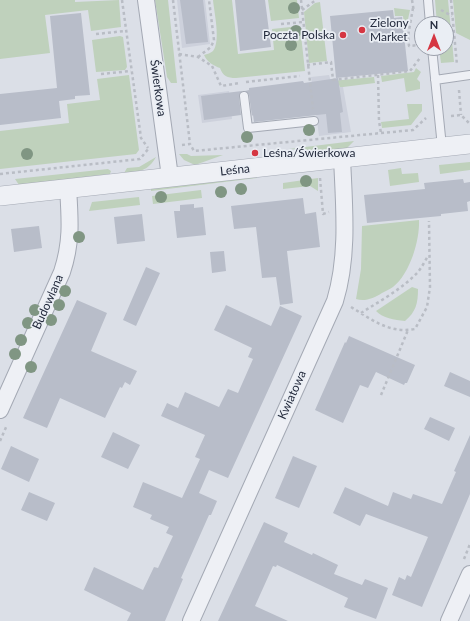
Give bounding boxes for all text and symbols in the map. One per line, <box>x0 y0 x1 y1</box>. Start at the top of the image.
place label: Zielony Market <box>370 16 409 44</box>
north arrow <box>414 16 454 56</box>
text: N <box>430 18 438 31</box>
marker: Zielony Market <box>357 25 367 35</box>
place label: Poczta Polska <box>263 28 335 42</box>
marker: Poczta Polska <box>338 30 348 40</box>
street label: Świerkowa <box>147 59 169 117</box>
place label: Leśna/Świerkowa <box>263 146 355 160</box>
marker: Leśna/Świerkowa <box>250 148 260 158</box>
street label: Leśna <box>219 161 251 179</box>
street label: Budowlana <box>29 272 67 332</box>
street label: Kwiatowa <box>275 368 309 422</box>

